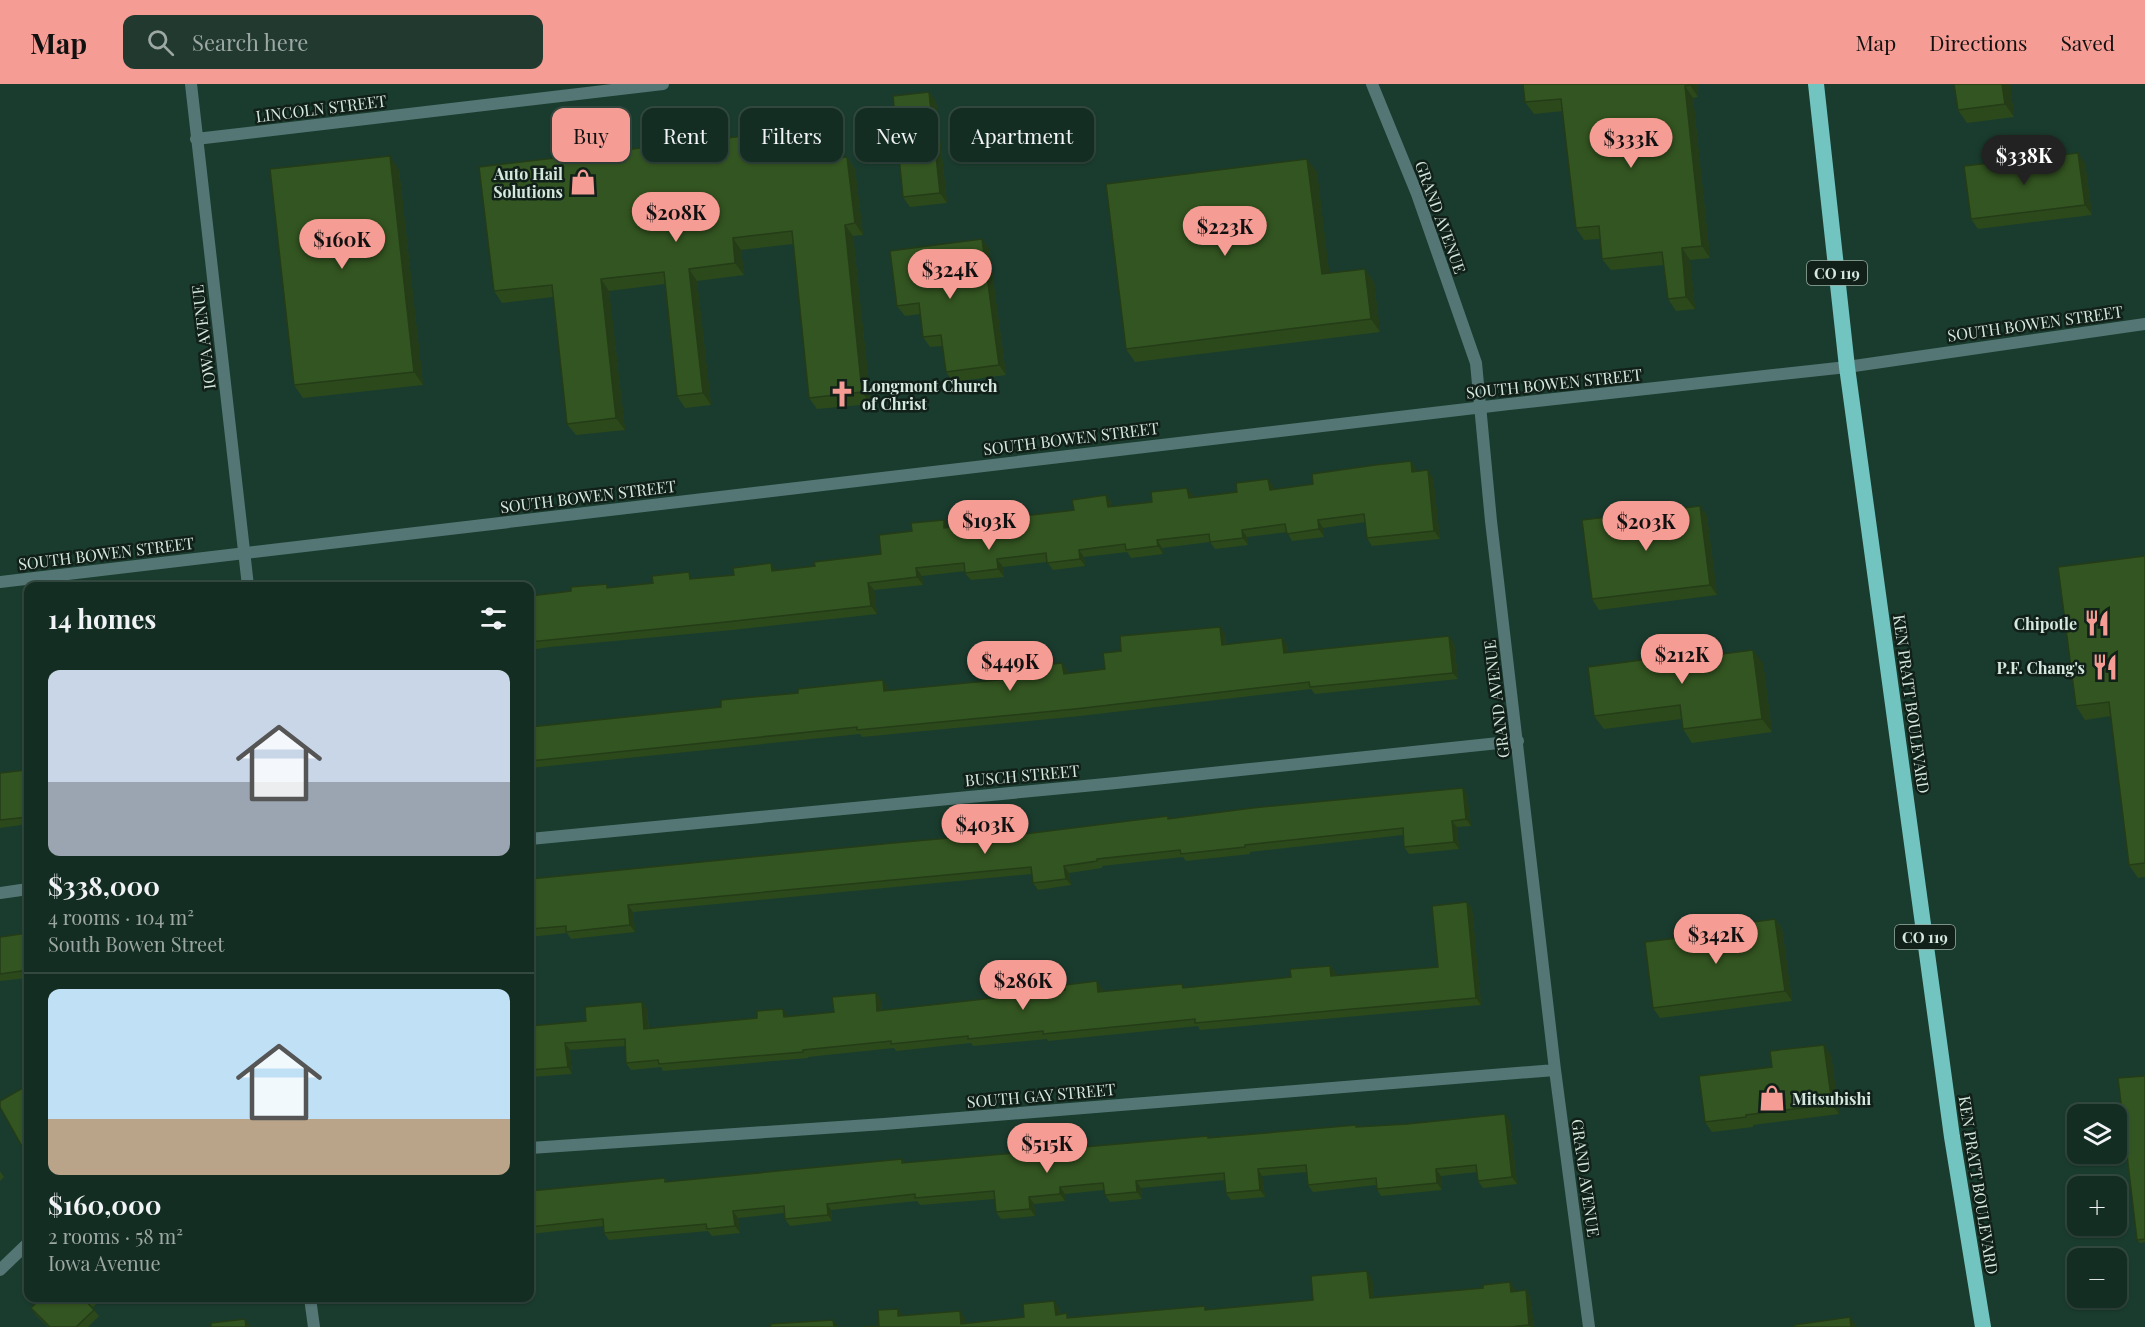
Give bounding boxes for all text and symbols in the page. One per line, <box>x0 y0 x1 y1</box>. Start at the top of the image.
search box <box>123 15 543 69</box>
text: Map <box>30 24 87 61</box>
icon: search <box>144 26 177 59</box>
text: Search here <box>192 27 308 57</box>
text: Map <box>1855 28 1896 56</box>
text: Directions <box>1929 28 2027 56</box>
text: Saved <box>2060 28 2115 56</box>
street label: LINCOLN STREET <box>254 90 388 126</box>
chip: Buy <box>552 108 630 162</box>
chip: Rent <box>642 108 728 162</box>
chip: Filters <box>740 108 843 162</box>
chip: New <box>855 108 938 162</box>
chip: Apartment <box>950 108 1094 162</box>
pin: $333K <box>1589 118 1673 169</box>
text: $333K <box>1604 124 1658 151</box>
pin: $338K <box>1982 135 2066 186</box>
text: $338K <box>1996 141 2052 168</box>
street label: GRAND AVENUE <box>1411 158 1471 276</box>
place label: Auto Hail Solutions <box>493 163 563 202</box>
shop icon: Auto Hail Solutions <box>568 167 598 197</box>
pin: $208K <box>634 192 718 243</box>
text: $208K <box>646 198 706 225</box>
pin: $223K <box>1183 206 1267 257</box>
text: $223K <box>1197 212 1253 239</box>
pin: $160K <box>300 219 384 270</box>
text: $160K <box>313 225 371 252</box>
pin: $324K <box>908 249 992 300</box>
text: $324K <box>922 255 978 282</box>
road number: CO 119 <box>1807 261 1867 285</box>
street label: IOWA AVENUE <box>186 284 220 390</box>
street label: SOUTH BOWEN STREET <box>1946 300 2124 346</box>
street label: SOUTH BOWEN STREET <box>1465 363 1643 403</box>
place label: Longmont Church of Christ <box>862 375 998 414</box>
church icon: Longmont Church of Christ <box>827 379 857 409</box>
street label: SOUTH BOWEN STREET <box>982 417 1160 459</box>
street label: SOUTH BOWEN STREET <box>499 475 677 517</box>
pin: $193K <box>947 500 1031 551</box>
pin: $203K <box>1604 501 1688 552</box>
text: $193K <box>962 506 1016 533</box>
text: $203K <box>1617 507 1675 534</box>
street label: SOUTH BOWEN STREET <box>17 532 195 574</box>
text: 14 homes <box>48 601 156 636</box>
icon: filters <box>477 602 510 635</box>
restaurant icon: Chipotle <box>2082 608 2112 638</box>
street label: KEN PRATT BOULEVARD <box>1889 613 1935 795</box>
place label: Chipotle <box>2014 613 2077 634</box>
pin: $212K <box>1640 634 1724 685</box>
street label: GRAND AVENUE <box>1478 639 1514 759</box>
text: $212K <box>1655 640 1709 667</box>
pin: $449K <box>968 641 1052 692</box>
text: $449K <box>981 647 1039 674</box>
restaurant icon: P.F. Chang's <box>2090 652 2120 682</box>
place label: P.F. Chang's <box>1997 657 2085 678</box>
icon: home <box>225 709 333 817</box>
street label: BUSCH STREET <box>964 760 1080 790</box>
pin: $403K <box>943 804 1027 855</box>
text: $403K <box>956 810 1014 837</box>
text: $338,000 <box>48 868 160 903</box>
text: 4 rooms · 104 m² <box>48 903 194 930</box>
pin: $342K <box>1674 914 1758 965</box>
text: $342K <box>1688 920 1744 947</box>
road number: CO 119 <box>1895 925 1955 949</box>
text: South Bowen Street <box>48 930 224 957</box>
pin: $286K <box>981 960 1065 1011</box>
text: $286K <box>994 966 1052 993</box>
icon: home <box>225 1028 333 1136</box>
street label: SOUTH GAY STREET <box>966 1078 1116 1112</box>
shop icon: Mitsubishi <box>1757 1083 1787 1113</box>
place label: Mitsubishi <box>1792 1088 1871 1109</box>
street label: KEN PRATT BOULEVARD <box>1955 1094 2003 1276</box>
map controls <box>2067 1104 2127 1308</box>
button: layers <box>2067 1104 2127 1164</box>
street label: GRAND AVENUE <box>1567 1118 1605 1238</box>
pin: $515K <box>1005 1123 1089 1174</box>
text: $515K <box>1021 1129 1073 1156</box>
button: + <box>2067 1176 2127 1236</box>
text: $160,000 <box>48 1187 162 1222</box>
text: 2 rooms · 58 m² <box>48 1222 183 1249</box>
button: − <box>2067 1248 2127 1308</box>
text: Iowa Avenue <box>48 1249 161 1276</box>

